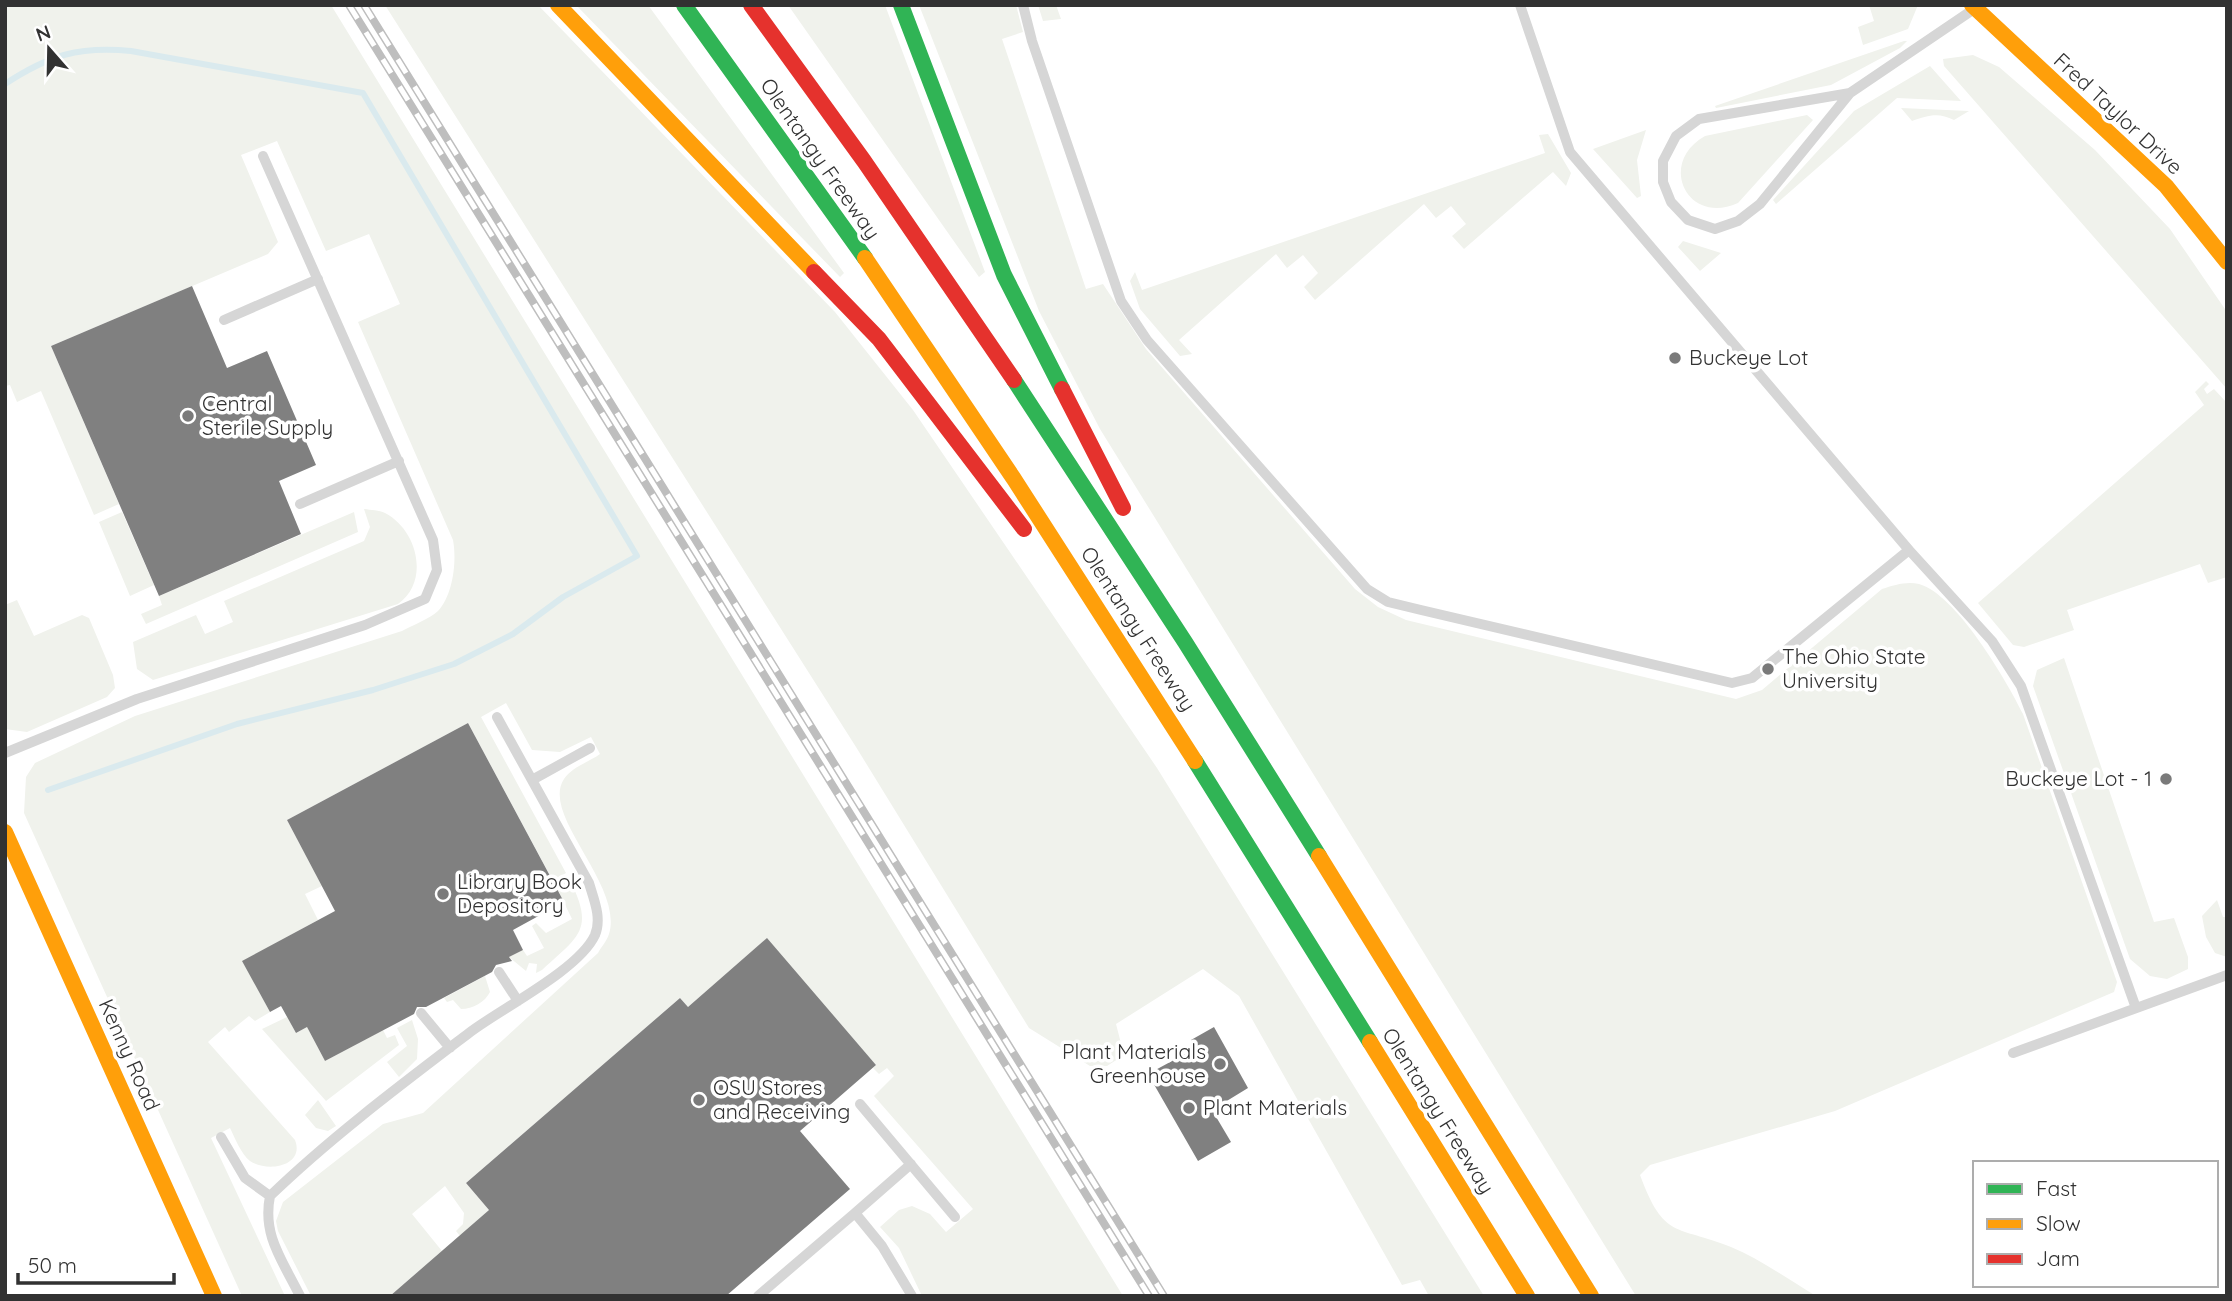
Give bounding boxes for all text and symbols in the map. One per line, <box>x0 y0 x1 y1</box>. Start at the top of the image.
north arrow <box>14 14 84 84</box>
text: N <box>33 19 54 47</box>
street label: Fred Taylor Drive <box>2049 47 2188 180</box>
street label: Olentangy Freeway <box>755 73 886 244</box>
place label: Buckeye Lot <box>1689 344 1808 370</box>
marker: Buckeye Lot <box>1667 350 1683 366</box>
place label: Central Sterile Supply <box>202 390 333 440</box>
marker: Central Sterile Supply <box>180 408 196 424</box>
street label: Olentangy Freeway <box>1076 541 1202 716</box>
place label: The Ohio State University <box>1782 643 1926 693</box>
marker: The Ohio State University <box>1760 661 1776 677</box>
place label: Buckeye Lot - 1 <box>2005 765 2152 791</box>
marker: Buckeye Lot - 1 <box>2158 771 2174 787</box>
place label: Library Book Depository <box>457 868 582 918</box>
marker: Library Book Depository <box>435 886 451 902</box>
street label: Kenny Road <box>94 995 166 1114</box>
street label: Olentangy Freeway <box>1377 1023 1500 1198</box>
place label: Plant Materials Greenhouse <box>1062 1038 1206 1088</box>
marker: Plant Materials Greenhouse <box>1212 1056 1228 1072</box>
place label: OSU Stores and Receiving <box>713 1074 850 1124</box>
marker: OSU Stores and Receiving <box>691 1092 707 1108</box>
place label: Plant Materials <box>1203 1094 1347 1120</box>
marker: Plant Materials <box>1181 1100 1197 1116</box>
legend <box>1973 1161 2218 1287</box>
text: Fast <box>2036 1175 2077 1201</box>
text: Slow <box>2036 1210 2081 1236</box>
scale bar <box>18 1242 173 1286</box>
text: Jam <box>2036 1245 2080 1271</box>
text: 50 m <box>28 1252 77 1278</box>

